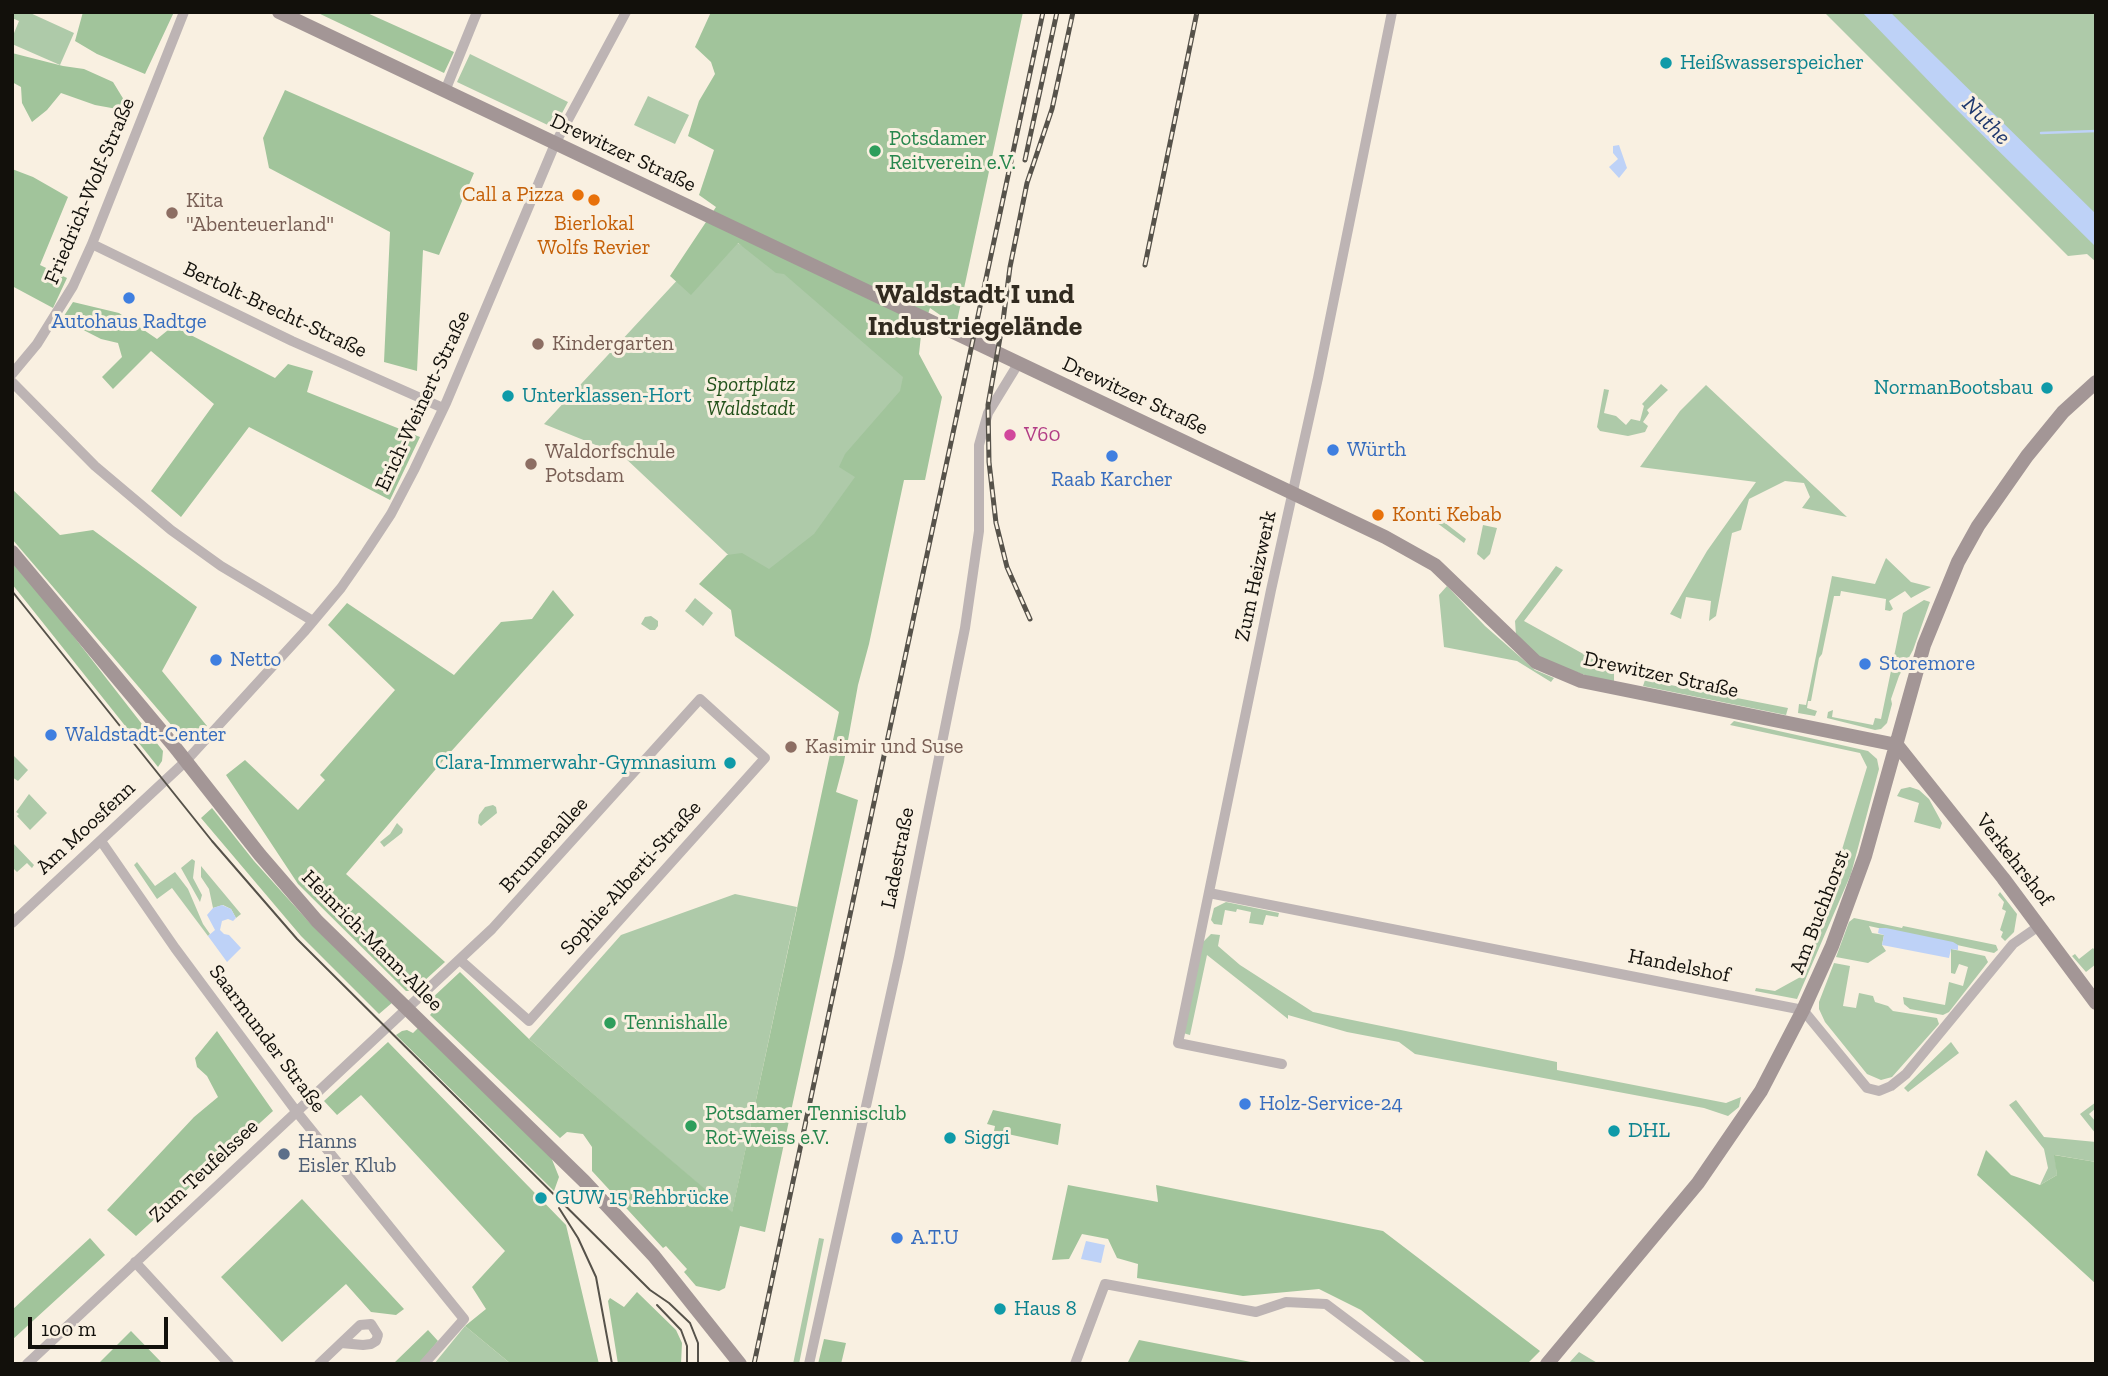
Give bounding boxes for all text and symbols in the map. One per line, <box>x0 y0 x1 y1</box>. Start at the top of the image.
place label: Heißwasserspeicher <box>1680 50 1864 76</box>
marker: Heißwasserspeicher <box>1658 55 1674 71</box>
water label: Nuthe <box>1956 91 2016 151</box>
street label: Friedrich-Wolf-Straße <box>39 94 141 288</box>
street label: Drewitzer Straße <box>546 108 700 198</box>
place label: Potsdamer Reitverein e.V. <box>889 126 1016 176</box>
marker: Potsdamer Reitverein e.V. <box>867 143 883 159</box>
place label: Call a Pizza <box>462 182 564 208</box>
marker: Call a Pizza <box>570 187 586 203</box>
place label: Kita "Abenteuerland" <box>186 188 334 238</box>
marker: Bierlokal Wolfs Revier <box>586 192 602 208</box>
marker: Kita "Abenteuerland" <box>164 205 180 221</box>
place label: Bierlokal Wolfs Revier <box>537 211 651 261</box>
street label: Bertolt-Brecht-Straße <box>179 256 371 364</box>
district label: Waldstadt I und Industriegelände <box>868 278 1082 344</box>
marker: Autohaus Radtge <box>121 290 137 306</box>
street label: Erich-Weinert-Straße <box>370 307 476 495</box>
place label: Autohaus Radtge <box>51 309 207 335</box>
place label: Kindergarten <box>552 331 674 357</box>
marker: Kindergarten <box>530 336 546 352</box>
street label: Drewitzer Straße <box>1058 351 1212 441</box>
park label: Sportplatz Waldstadt <box>706 372 796 422</box>
place label: NormanBootsbau <box>1874 375 2033 401</box>
marker: NormanBootsbau <box>2039 380 2055 396</box>
place label: Unterklassen-Hort <box>522 383 691 409</box>
marker: Unterklassen-Hort <box>500 388 516 404</box>
place label: V60 <box>1024 422 1061 448</box>
marker: V60 <box>1002 427 1018 443</box>
place label: Würth <box>1347 437 1406 463</box>
place label: Waldorfschule Potsdam <box>545 439 675 489</box>
marker: Würth <box>1325 442 1341 458</box>
marker: Raab Karcher <box>1104 448 1120 464</box>
marker: Waldorfschule Potsdam <box>523 456 539 472</box>
place label: Raab Karcher <box>1051 467 1173 493</box>
place label: Konti Kebab <box>1392 502 1502 528</box>
marker: Konti Kebab <box>1370 507 1386 523</box>
street label: Zum Heizwerk <box>1230 508 1282 644</box>
street label: Drewitzer Straße <box>1581 646 1741 704</box>
place label: Netto <box>230 647 281 673</box>
place label: Storemore <box>1879 651 1975 677</box>
marker: Netto <box>208 652 224 668</box>
marker: Storemore <box>1857 656 1873 672</box>
place label: Waldstadt-Center <box>65 722 227 748</box>
marker: Waldstadt-Center <box>43 727 59 743</box>
place label: Kasimir und Suse <box>805 734 963 760</box>
marker: Kasimir und Suse <box>783 739 799 755</box>
place label: Clara-Immerwahr-Gymnasium <box>435 750 716 776</box>
marker: Clara-Immerwahr-Gymnasium <box>722 755 738 771</box>
street label: Am Moosfenn <box>31 776 141 880</box>
street label: Brunnenallee <box>494 792 594 898</box>
street label: Sophie-Alberti-Straße <box>555 796 707 960</box>
street label: Ladestraße <box>876 805 920 911</box>
street label: Verkehrshof <box>1970 809 2058 911</box>
street label: Am Buchhorst <box>1785 846 1855 978</box>
street label: Heinrich-Mann-Allee <box>296 865 448 1017</box>
street label: Handelshof <box>1626 944 1732 988</box>
street label: Saarmunder Straße <box>203 960 331 1118</box>
place label: Tennishalle <box>624 1010 728 1036</box>
marker: Tennishalle <box>602 1015 618 1031</box>
place label: Holz-Service-24 <box>1259 1091 1403 1117</box>
marker: Holz-Service-24 <box>1237 1096 1253 1112</box>
place label: Potsdamer Tennisclub Rot-Weiss e.V. <box>705 1101 907 1151</box>
street label: Zum Teufelssee <box>144 1114 264 1228</box>
marker: Potsdamer Tennisclub Rot-Weiss e.V. <box>683 1118 699 1134</box>
place label: DHL <box>1628 1118 1670 1144</box>
marker: DHL <box>1606 1123 1622 1139</box>
place label: Siggi <box>964 1125 1010 1151</box>
place label: Hanns Eisler Klub <box>298 1129 397 1179</box>
marker: Siggi <box>942 1130 958 1146</box>
marker: Hanns Eisler Klub <box>276 1146 292 1162</box>
place label: GUW 15 Rehbrücke <box>555 1185 729 1211</box>
marker: GUW 15 Rehbrücke <box>533 1190 549 1206</box>
place label: A.T.U <box>911 1225 959 1251</box>
marker: A.T.U <box>889 1230 905 1246</box>
place label: Haus 8 <box>1014 1296 1077 1322</box>
marker: Haus 8 <box>992 1301 1008 1317</box>
scale bar <box>32 1302 172 1346</box>
text: 100 m <box>41 1316 96 1341</box>

